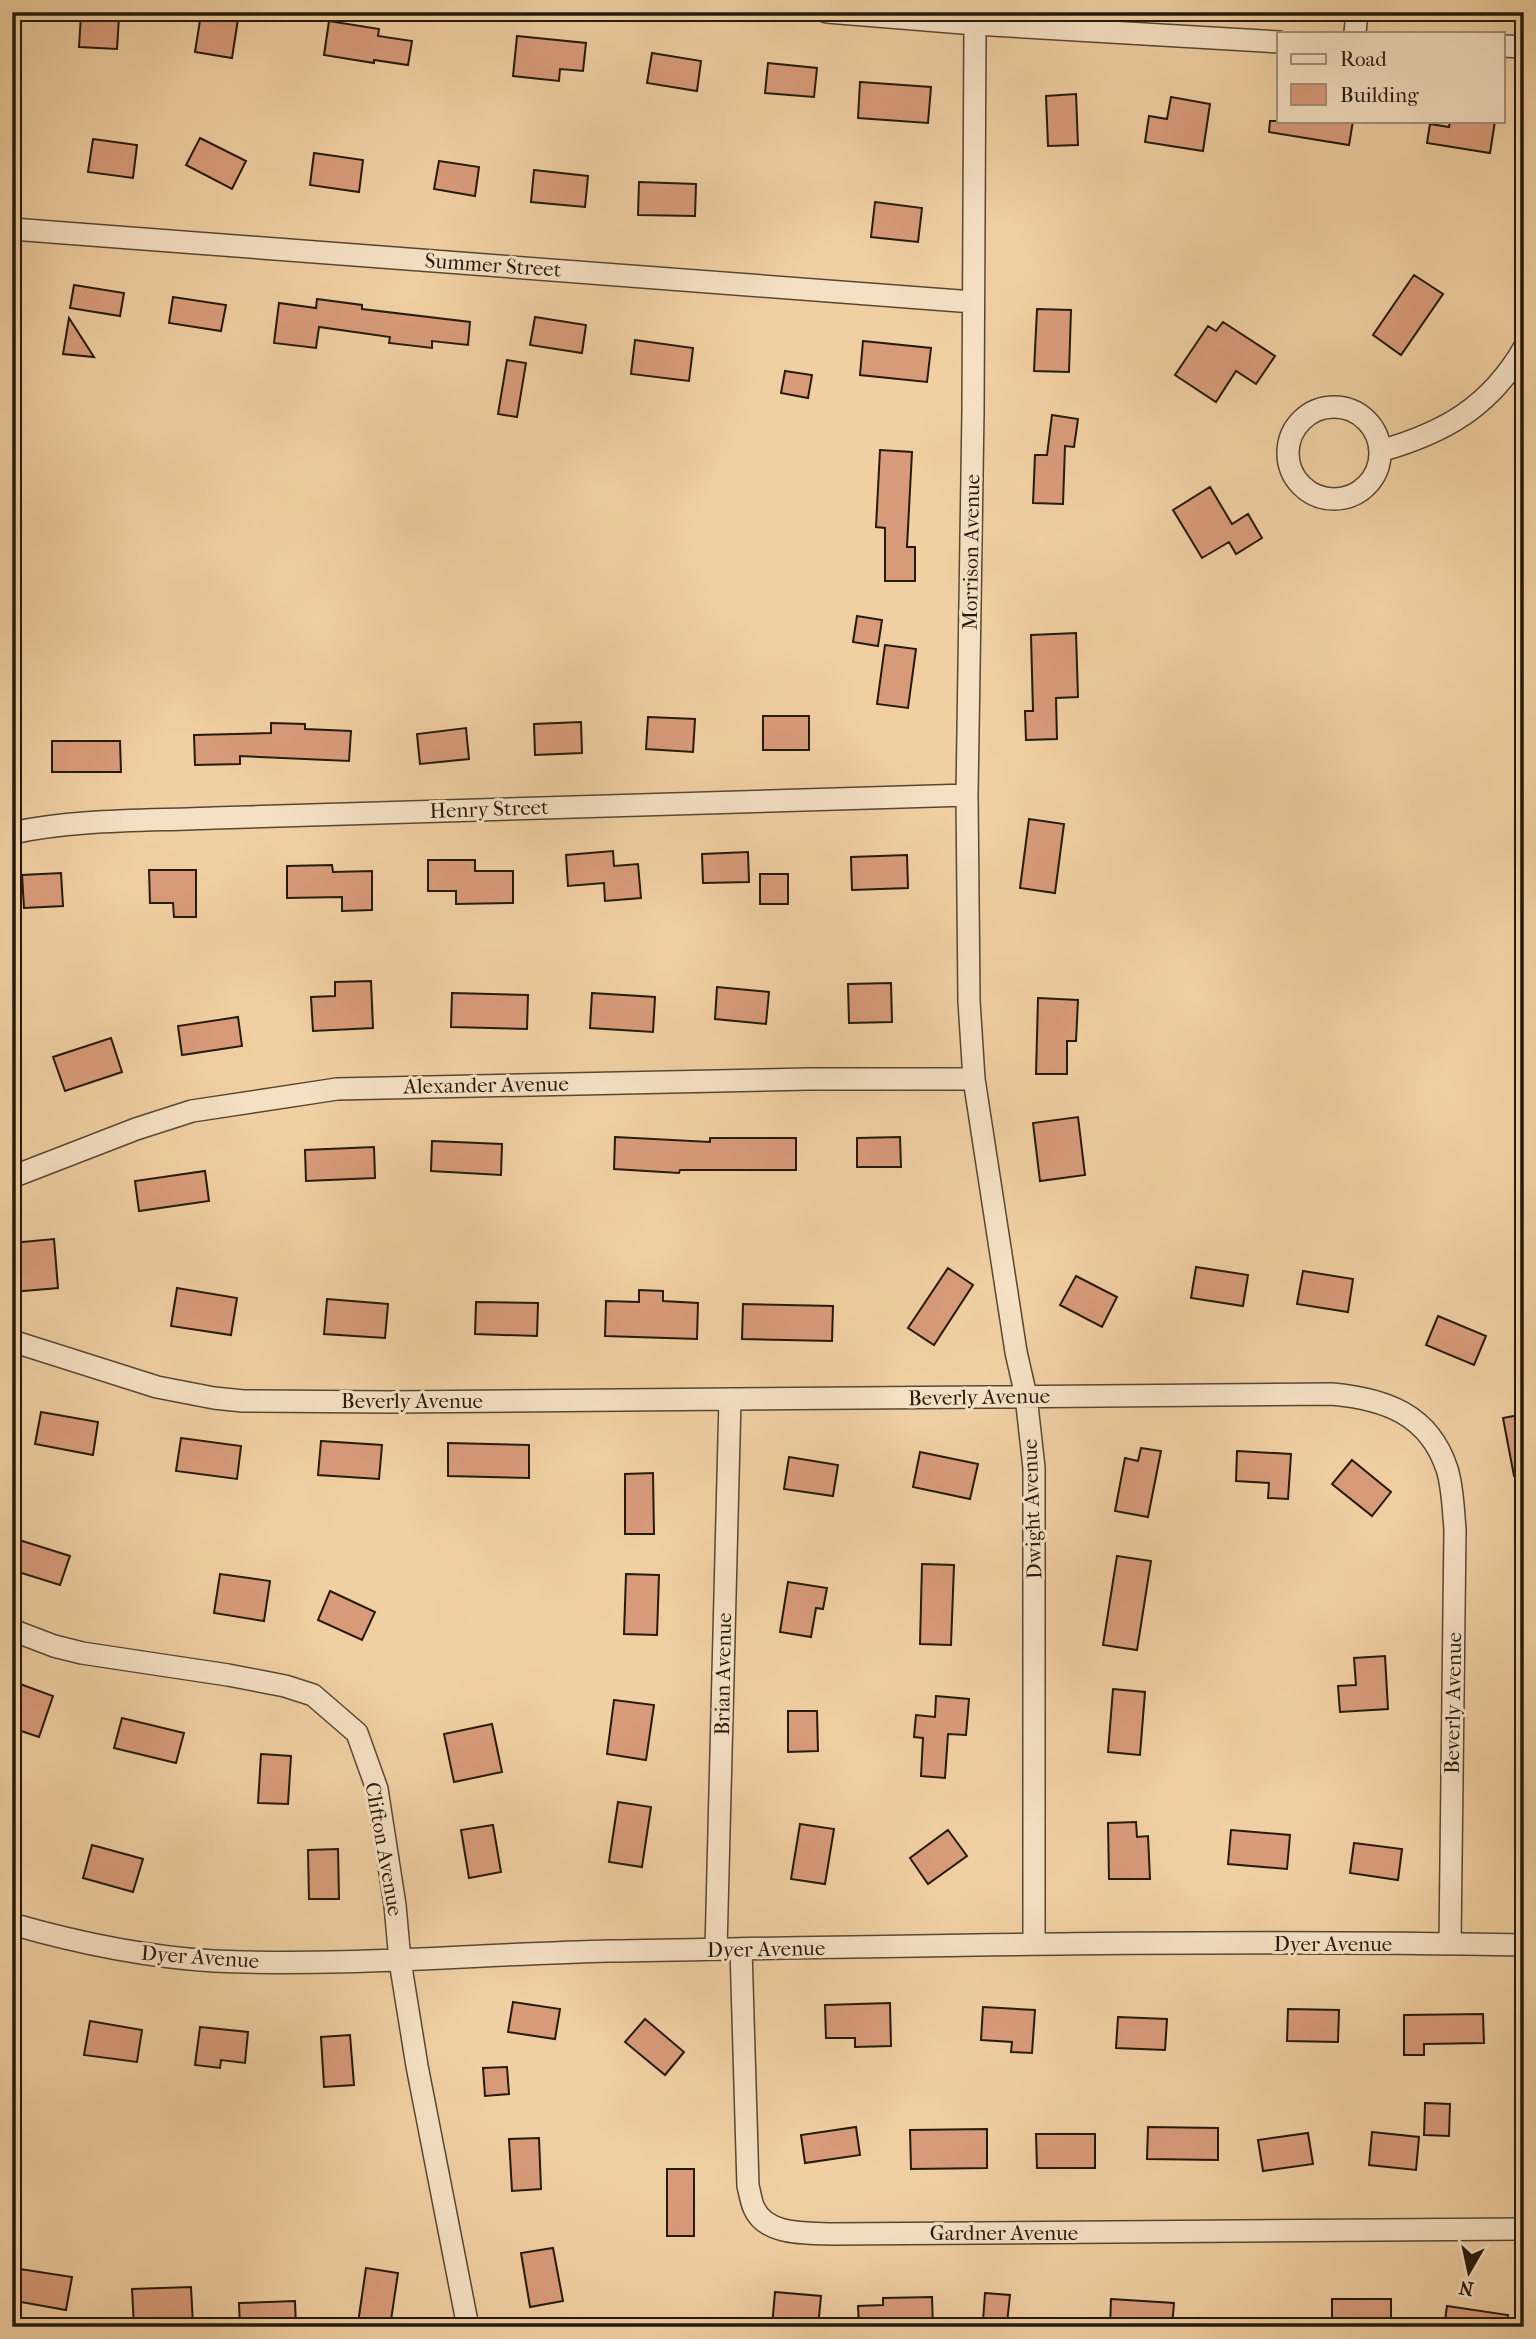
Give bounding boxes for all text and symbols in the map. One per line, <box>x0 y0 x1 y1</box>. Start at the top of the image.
legend <box>1277 32 1504 122</box>
text: Road <box>1340 47 1387 71</box>
text: Building <box>1340 83 1419 107</box>
street label: Summer Street <box>424 248 563 282</box>
street label: Morrison Avenue <box>958 474 984 630</box>
street label: Henry Street <box>429 795 549 823</box>
street label: Alexander Avenue <box>402 1072 569 1098</box>
street label: Beverly Avenue <box>908 1384 1050 1410</box>
street label: Beverly Avenue <box>341 1389 483 1413</box>
street label: Dwight Avenue <box>1018 1438 1046 1580</box>
street label: Brian Avenue <box>710 1612 736 1736</box>
street label: Beverly Avenue <box>1440 1632 1466 1774</box>
street label: Clifton Avenue <box>360 1780 408 1918</box>
street label: Dyer Avenue <box>1274 1932 1392 1956</box>
street label: Dyer Avenue <box>707 1936 825 1962</box>
street label: Dyer Avenue <box>140 1941 260 1973</box>
street label: Gardner Avenue <box>930 2221 1078 2245</box>
north arrow <box>1434 2238 1504 2308</box>
text: N <box>1457 2276 1475 2300</box>

